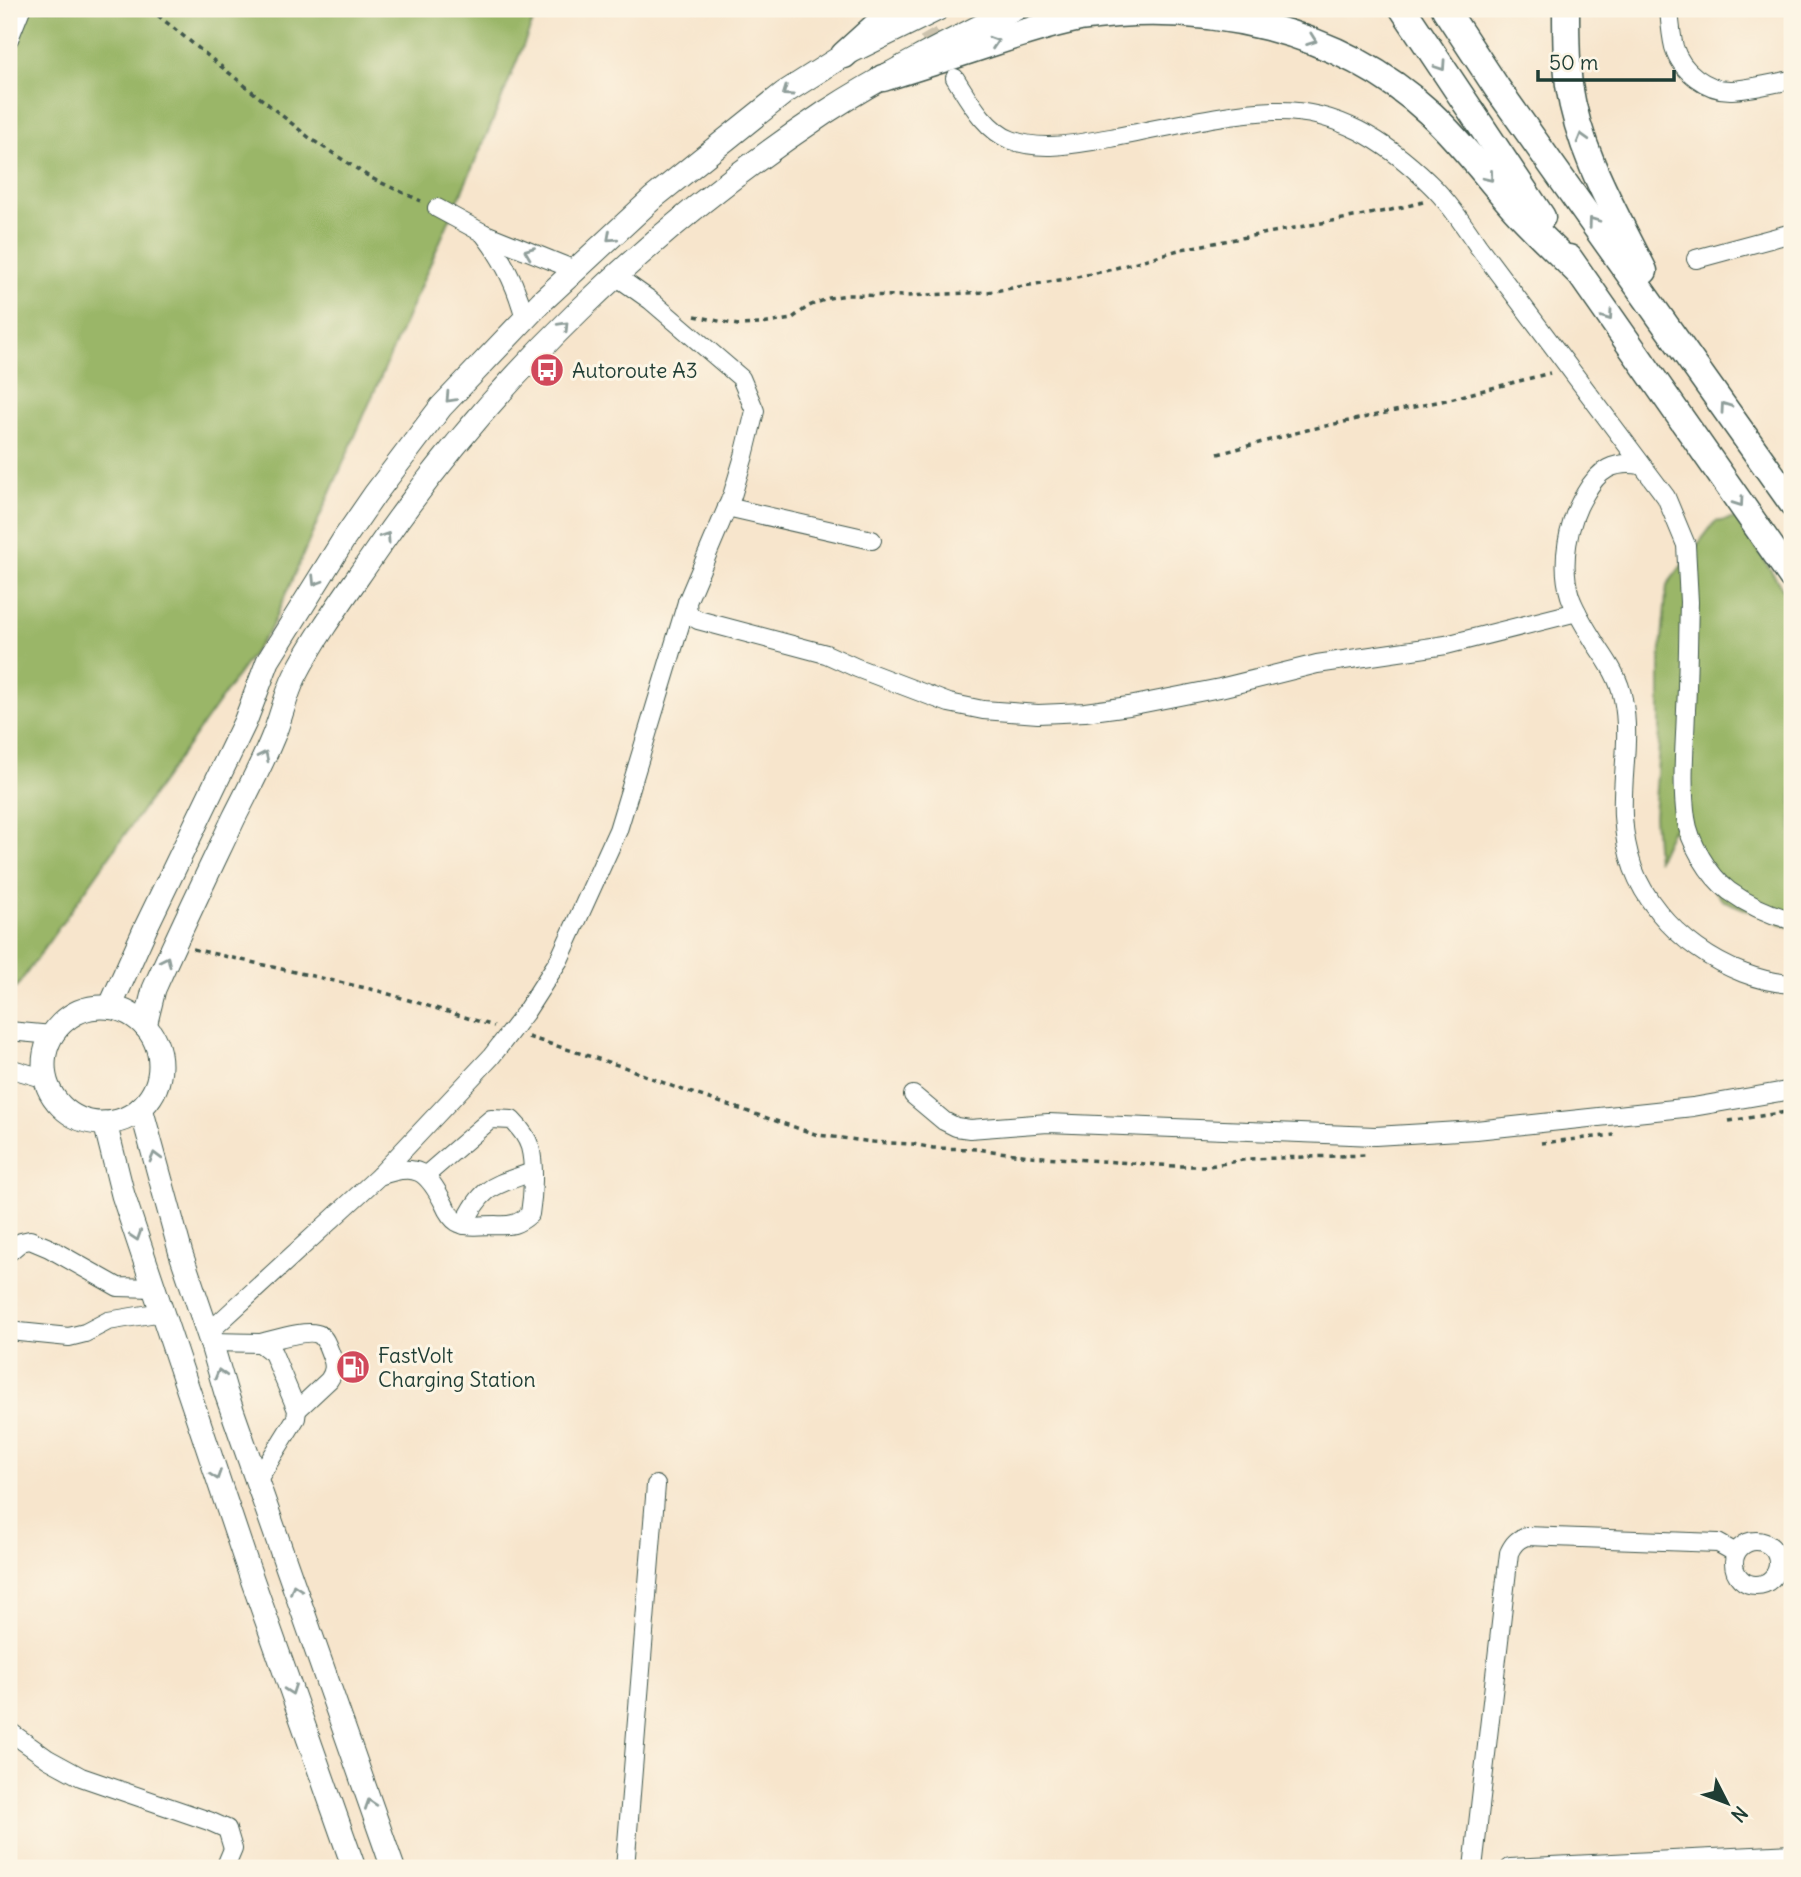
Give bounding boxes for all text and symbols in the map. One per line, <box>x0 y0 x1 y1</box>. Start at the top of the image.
one-way arrow <box>1305 31 1317 45</box>
one-way arrow <box>988 36 1000 51</box>
scale bar <box>1538 38 1675 82</box>
text: 50 m <box>1549 49 1598 76</box>
one-way arrow <box>1433 58 1446 71</box>
one-way arrow <box>782 84 795 96</box>
one-way arrow <box>1576 132 1591 144</box>
one-way arrow <box>1481 169 1493 182</box>
one-way arrow <box>1589 217 1601 230</box>
one-way arrow <box>606 228 619 241</box>
one-way arrow <box>524 246 536 260</box>
one-way arrow <box>1600 308 1612 321</box>
one-way arrow <box>556 321 569 334</box>
bus stop icon: Autoroute A3 <box>528 351 566 389</box>
place label: Autoroute A3 <box>572 357 698 384</box>
one-way arrow <box>446 389 458 402</box>
one-way arrow <box>1721 402 1733 415</box>
one-way arrow <box>1731 494 1743 507</box>
one-way arrow <box>378 531 391 544</box>
one-way arrow <box>312 574 325 587</box>
one-way arrow <box>256 751 270 763</box>
one-way arrow <box>158 956 172 968</box>
one-way arrow <box>148 1151 163 1163</box>
one-way arrow <box>128 1229 142 1242</box>
place label: FastVolt Charging Station <box>378 1342 536 1393</box>
fuel station icon: FastVolt Charging Station <box>334 1348 372 1386</box>
one-way arrow <box>214 1369 229 1381</box>
one-way arrow <box>208 1468 222 1480</box>
one-way arrow <box>289 1584 303 1596</box>
one-way arrow <box>283 1683 297 1695</box>
north arrow <box>1692 1769 1762 1839</box>
one-way arrow <box>364 1798 378 1811</box>
text: N <box>1726 1801 1753 1827</box>

